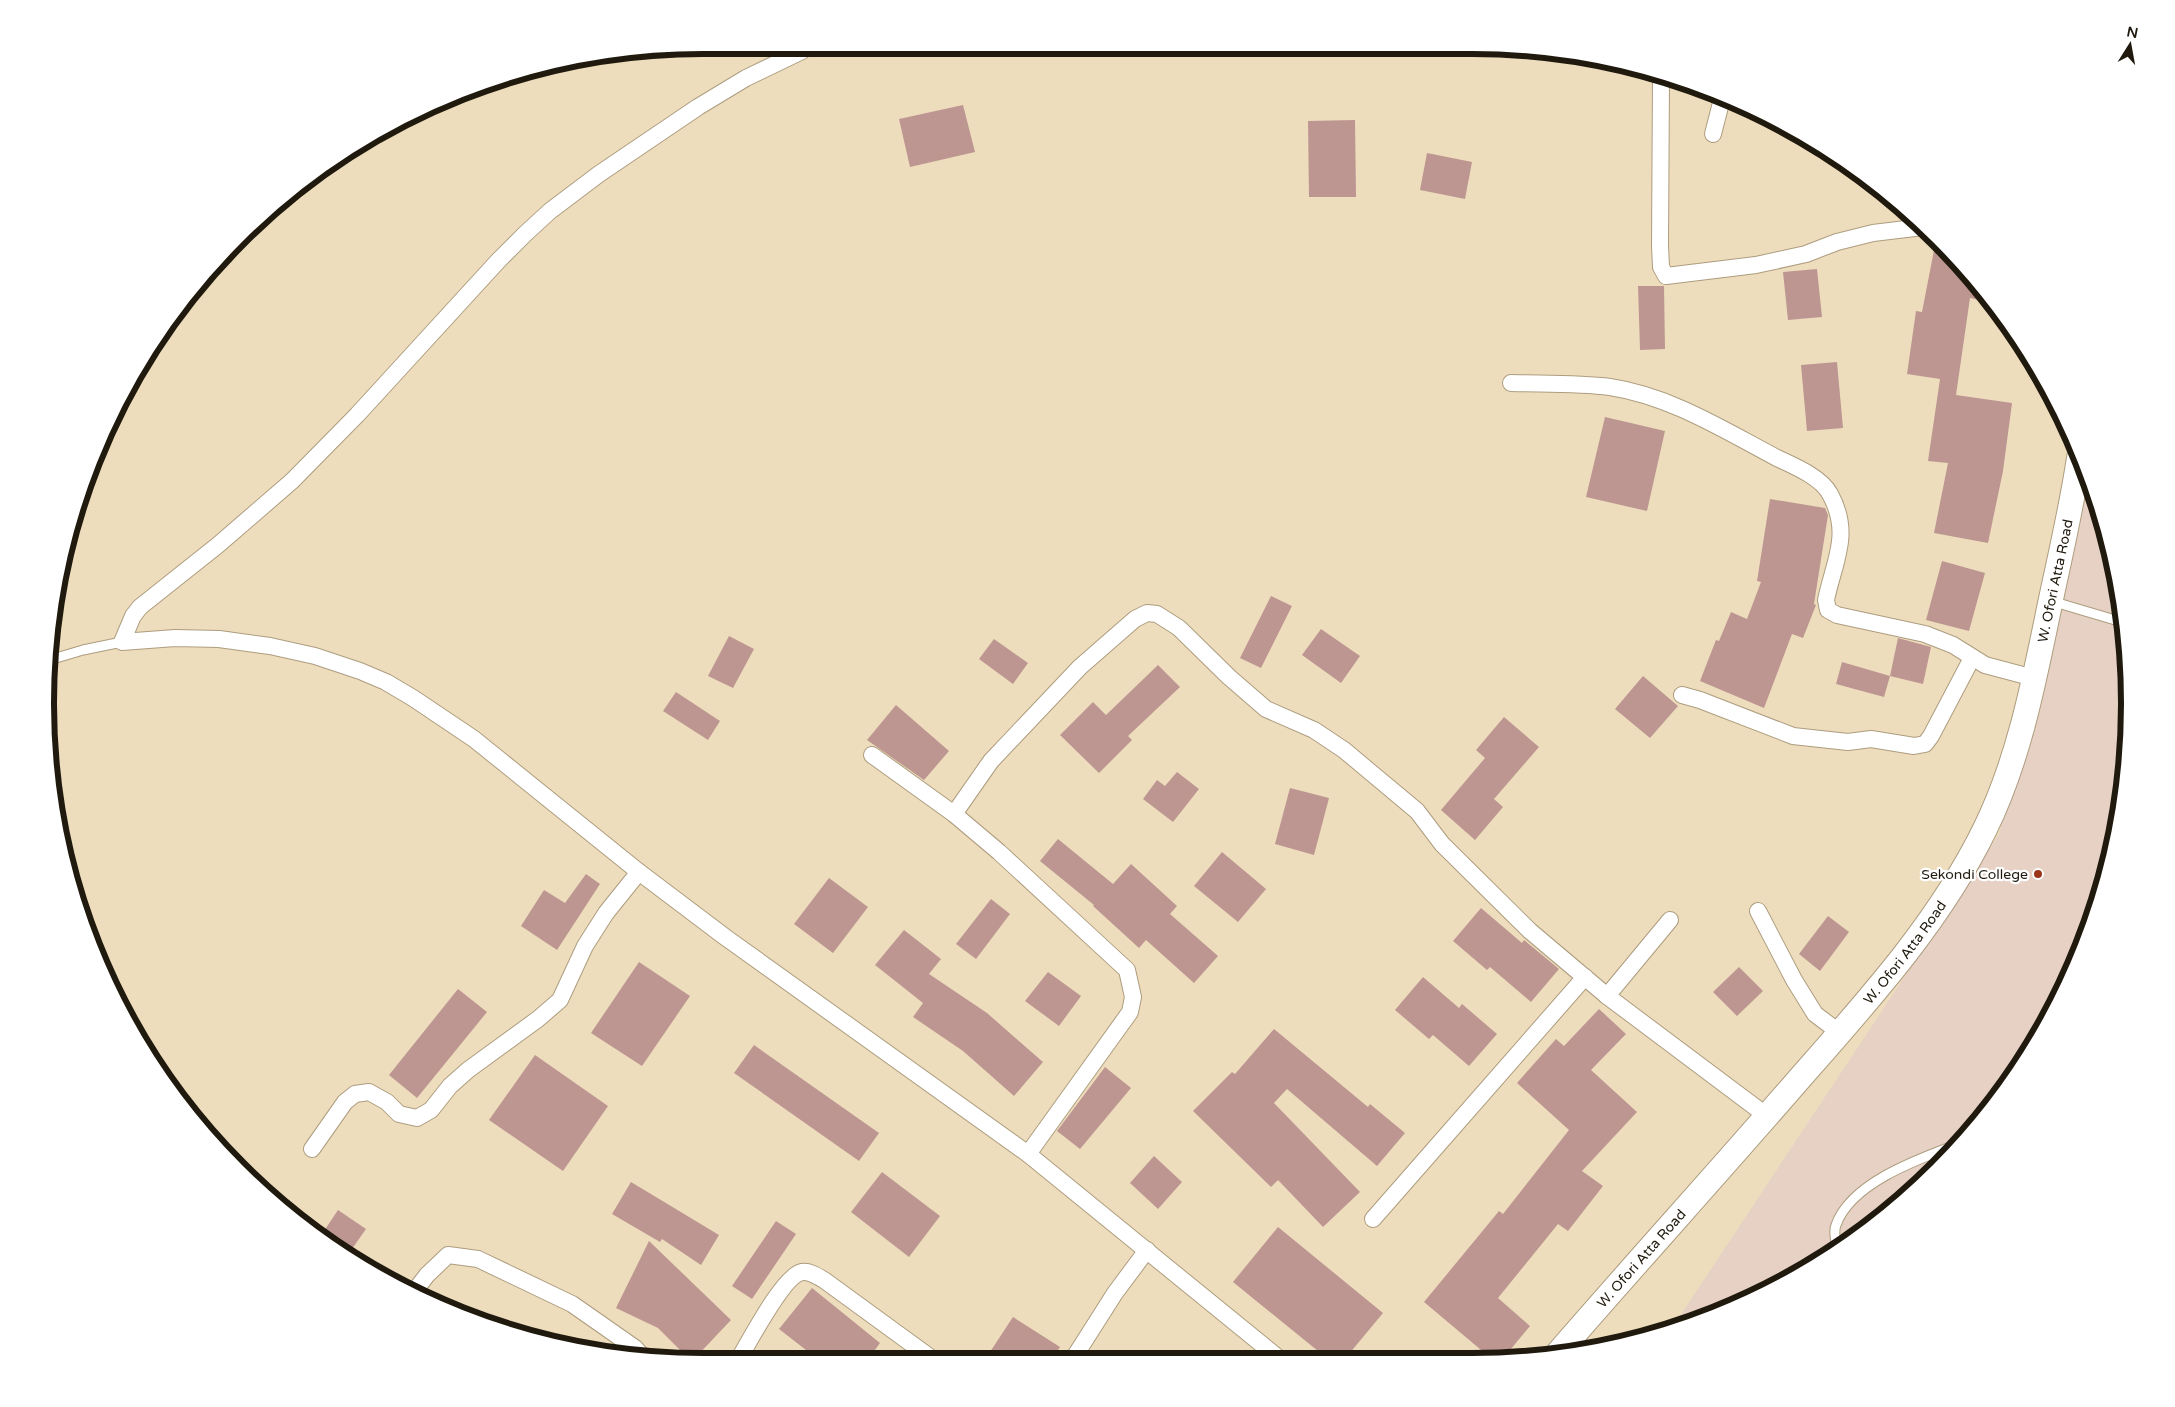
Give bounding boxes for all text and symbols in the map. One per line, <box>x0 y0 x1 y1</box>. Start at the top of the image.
north arrow <box>2105 20 2155 70</box>
text: N <box>2125 23 2140 42</box>
street label: W. Ofori Atta Road <box>2034 518 2076 644</box>
place label: Sekondi College <box>1921 866 2028 883</box>
marker: Sekondi College <box>2032 868 2044 880</box>
street label: W. Ofori Atta Road <box>1860 897 1950 1007</box>
street label: W. Ofori Atta Road <box>1593 1206 1689 1311</box>

